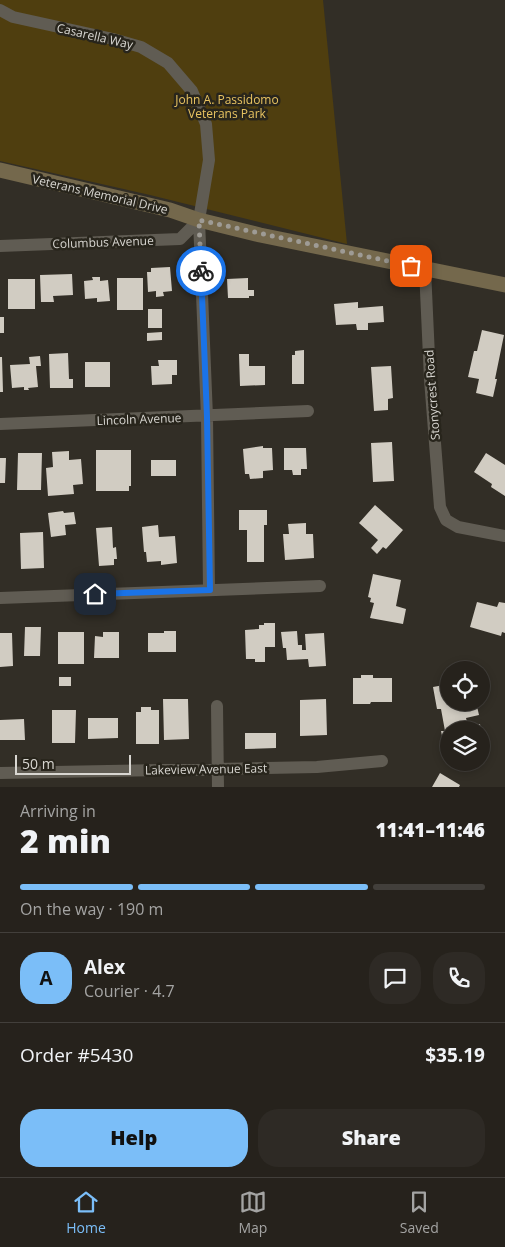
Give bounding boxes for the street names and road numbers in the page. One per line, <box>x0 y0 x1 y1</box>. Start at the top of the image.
street label: Casarella Way <box>55 19 136 53</box>
street label: Veterans Memorial Drive <box>31 170 170 218</box>
street label: Columbus Avenue <box>52 232 154 252</box>
street label: Stonycrest Road <box>420 349 444 441</box>
street label: Lincoln Avenue <box>96 409 182 429</box>
street label: Lakeview Avenue East <box>145 759 267 779</box>

